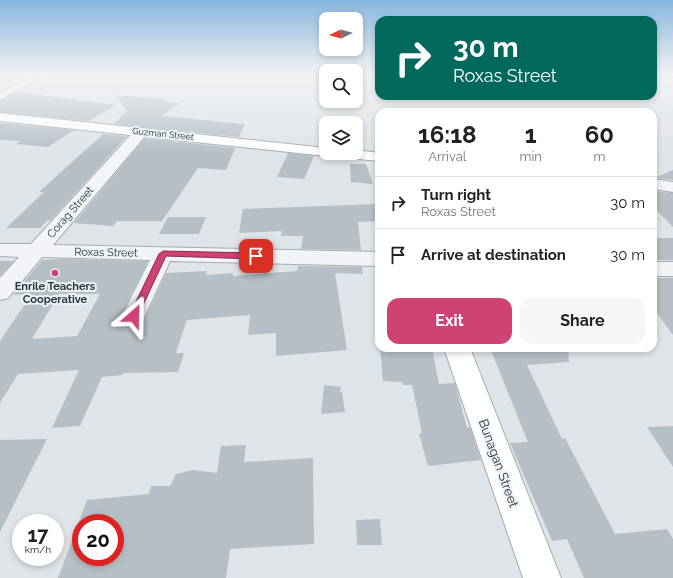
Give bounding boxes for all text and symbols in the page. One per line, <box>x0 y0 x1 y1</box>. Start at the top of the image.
north arrow <box>319 12 363 56</box>
map controls <box>319 12 363 160</box>
text: 30 m <box>453 31 519 64</box>
icon: right <box>387 32 439 84</box>
button: search <box>319 64 363 108</box>
text: Roxas Street <box>453 65 557 86</box>
button: layers <box>319 116 363 160</box>
text: 16:18 <box>418 120 477 149</box>
text: 1 <box>525 120 537 149</box>
text: 60 <box>585 120 614 149</box>
street label: Guzman Street <box>132 126 194 142</box>
text: Arrival <box>428 149 466 164</box>
text: min <box>520 149 542 164</box>
text: m <box>593 149 605 164</box>
street label: Corag Street <box>44 184 96 241</box>
text: Turn right <box>421 186 491 204</box>
icon: right <box>387 192 409 214</box>
text: 30 m <box>610 194 645 212</box>
text: Roxas Street <box>421 204 496 219</box>
pin <box>239 239 273 273</box>
icon: arrive <box>387 244 409 266</box>
street label: Roxas Street <box>74 245 138 260</box>
icon: arrive <box>245 245 267 267</box>
text: Arrive at destination <box>421 246 566 264</box>
text: 30 m <box>610 246 645 264</box>
marker: Enrile Teachers Cooperative <box>50 268 60 278</box>
place label: Enrile Teachers Cooperative <box>15 280 96 306</box>
position arrow <box>113 295 155 337</box>
button: Exit <box>387 298 512 344</box>
button: Share <box>520 298 645 344</box>
street label: Bunagan Street <box>476 417 522 510</box>
speed limit sign: 20 <box>72 514 124 566</box>
text: 17 <box>27 523 49 547</box>
text: km/h <box>25 544 51 555</box>

